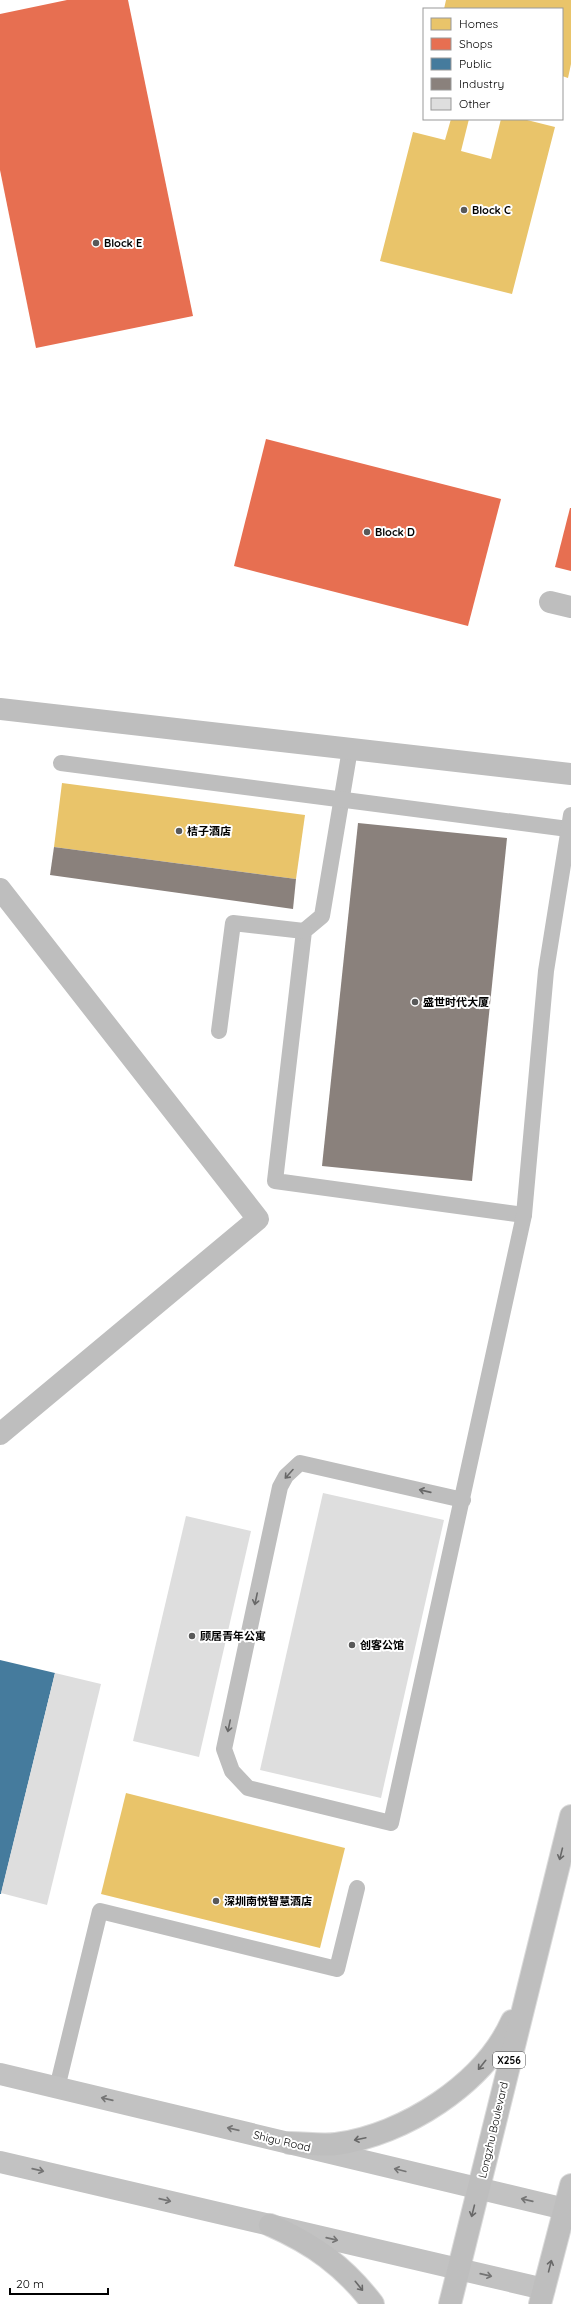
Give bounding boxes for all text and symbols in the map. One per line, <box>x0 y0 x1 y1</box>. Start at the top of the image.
legend <box>423 8 563 120</box>
text: Homes <box>459 16 499 31</box>
text: Shops <box>459 36 493 51</box>
text: Public <box>459 56 492 71</box>
text: Industry <box>459 76 504 91</box>
text: Other <box>459 96 491 111</box>
place label: Block C <box>472 203 511 217</box>
marker: Block C <box>459 205 469 215</box>
place label: Block E <box>104 236 142 250</box>
marker: Block E <box>91 238 101 248</box>
place label: Block D <box>375 525 415 539</box>
marker: Block D <box>362 527 372 537</box>
place label: 桔子酒店 <box>187 824 231 838</box>
marker: 桔子酒店 <box>174 826 184 836</box>
place label: 盛世时代大厦 <box>423 995 489 1009</box>
marker: 盛世时代大厦 <box>410 997 420 1007</box>
one-way arrow <box>284 1469 293 1480</box>
one-way arrow <box>419 1487 432 1495</box>
one-way arrow <box>252 1592 260 1605</box>
place label: 顾居青年公寓 <box>200 1629 266 1643</box>
marker: 顾居青年公寓 <box>187 1631 197 1641</box>
place label: 创客公馆 <box>360 1638 404 1652</box>
marker: 创客公馆 <box>347 1640 357 1650</box>
one-way arrow <box>225 1719 233 1732</box>
one-way arrow <box>557 1847 565 1860</box>
place label: 深圳南悦智慧酒店 <box>224 1894 312 1908</box>
marker: 深圳南悦智慧酒店 <box>211 1896 221 1906</box>
road number: X256 <box>493 2052 525 2068</box>
one-way arrow <box>478 2060 487 2071</box>
street label: Longzhu Boulevard <box>475 2081 511 2179</box>
one-way arrow <box>100 2095 113 2103</box>
one-way arrow <box>227 2125 240 2133</box>
street label: Shigu Road <box>252 2128 312 2154</box>
one-way arrow <box>354 2135 367 2143</box>
one-way arrow <box>394 2165 407 2173</box>
one-way arrow <box>31 2167 44 2175</box>
one-way arrow <box>521 2195 534 2203</box>
one-way arrow <box>158 2197 171 2204</box>
one-way arrow <box>469 2204 477 2217</box>
one-way arrow <box>325 2236 338 2244</box>
one-way arrow <box>547 2260 554 2273</box>
scale bar <box>10 2270 108 2296</box>
one-way arrow <box>479 2272 492 2280</box>
text: 20 m <box>16 2276 44 2291</box>
one-way arrow <box>355 2280 363 2291</box>

